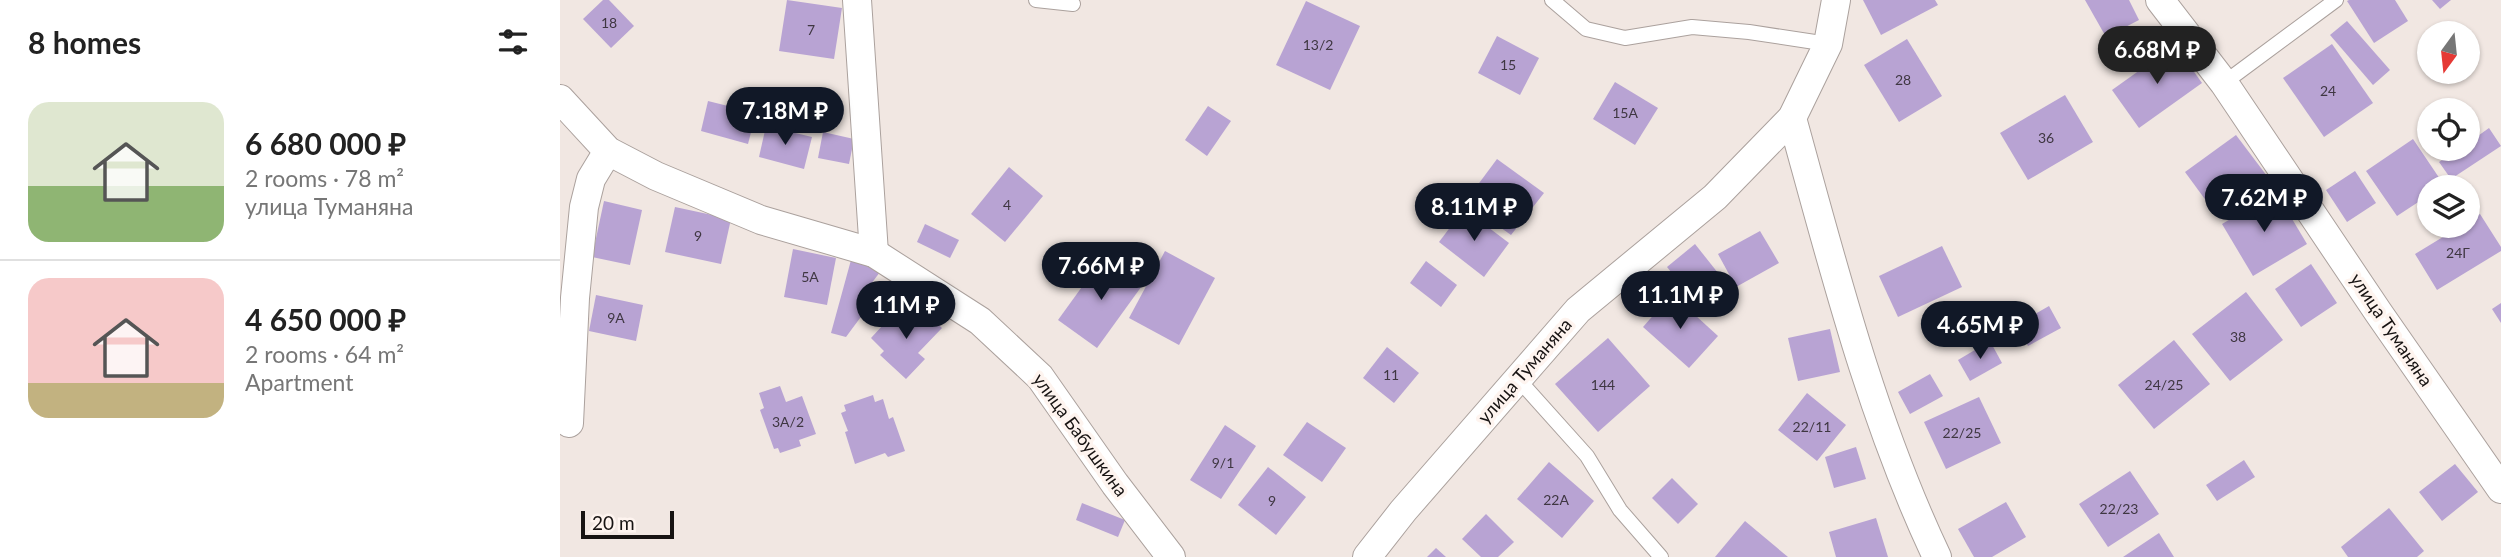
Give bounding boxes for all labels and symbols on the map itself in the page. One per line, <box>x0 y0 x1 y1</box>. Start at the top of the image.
house number: 18 <box>601 14 617 31</box>
house number: 7 <box>807 21 815 38</box>
north arrow <box>2417 21 2480 84</box>
pin: 6.68M ₽ <box>2092 27 2222 86</box>
house number: 13/2 <box>1303 36 1333 53</box>
house number: 15 <box>1500 56 1516 73</box>
house number: 28 <box>1895 71 1911 88</box>
house number: 24 <box>2320 82 2336 99</box>
pin: 7.18M ₽ <box>720 88 850 147</box>
house number: 15А <box>1612 104 1638 121</box>
house number: 36 <box>2038 129 2054 146</box>
pin: 7.62M ₽ <box>2199 174 2329 234</box>
pin: 8.11M ₽ <box>1409 184 1539 243</box>
house number: 4 <box>1003 196 1011 213</box>
house number: 9 <box>694 227 702 244</box>
pin: 7.66M ₽ <box>1036 243 1166 302</box>
house number: 24Г <box>2446 244 2470 261</box>
house number: 5А <box>801 268 819 285</box>
street label: улица Туманяна <box>2346 269 2438 390</box>
pin: 11.1M ₽ <box>1615 272 1745 331</box>
pin: 11M ₽ <box>857 282 955 341</box>
pin: 4.65M ₽ <box>1915 302 2045 361</box>
house number: 9А <box>607 309 625 326</box>
street label: улица Туманяна <box>1473 313 1576 427</box>
house number: 38 <box>2230 328 2246 345</box>
house number: 11 <box>1383 366 1399 383</box>
street label: улица Бабушкина <box>1029 369 1133 500</box>
house number: 144 <box>1591 376 1615 393</box>
house number: 24/25 <box>2145 376 2183 393</box>
house number: 3А/2 <box>772 413 804 430</box>
house number: 22/11 <box>1793 418 1831 435</box>
house number: 22/25 <box>1943 424 1981 441</box>
house number: 9/1 <box>1212 454 1234 471</box>
house number: 22А <box>1543 491 1569 508</box>
house number: 9 <box>1268 492 1276 509</box>
house number: 22/23 <box>2100 500 2138 517</box>
scale bar <box>581 508 674 540</box>

